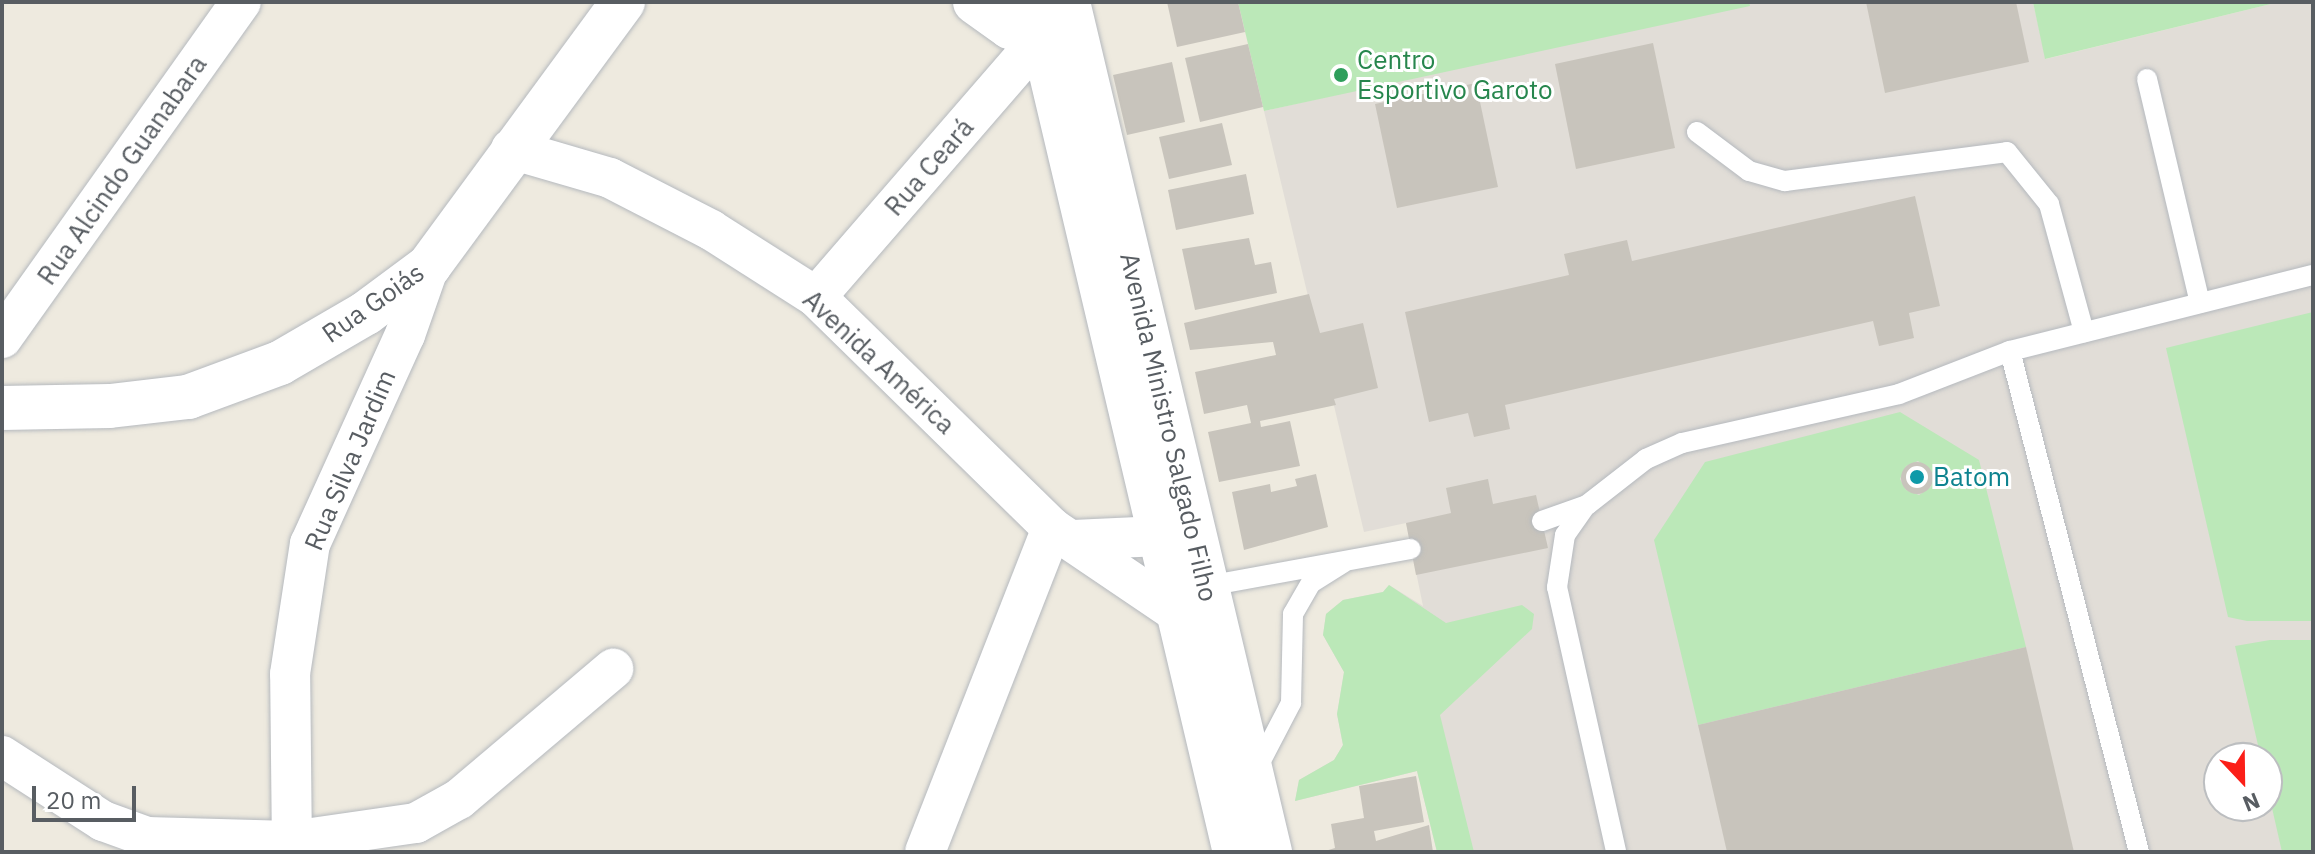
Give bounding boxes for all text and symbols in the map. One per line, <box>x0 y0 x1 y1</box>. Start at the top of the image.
place label: Centro Esportivo Garoto <box>1357 44 1553 106</box>
street label: Rua Alcindo Guanabara <box>31 49 213 291</box>
marker: Centro Esportivo Garoto <box>1332 66 1350 84</box>
street label: Rua Ceará <box>878 112 980 222</box>
street label: Avenida Ministro Salgado Filho <box>1114 250 1224 604</box>
street label: Rua Goiás <box>316 257 430 349</box>
street label: Avenida América <box>797 284 961 440</box>
street label: Rua Silva Jardim <box>298 365 402 555</box>
place label: Batom <box>1933 461 2010 493</box>
marker: Batom <box>1908 468 1926 486</box>
north arrow <box>2203 742 2283 822</box>
scale bar <box>36 770 140 820</box>
text: 20 m <box>46 784 101 816</box>
text: N <box>2239 786 2264 819</box>

